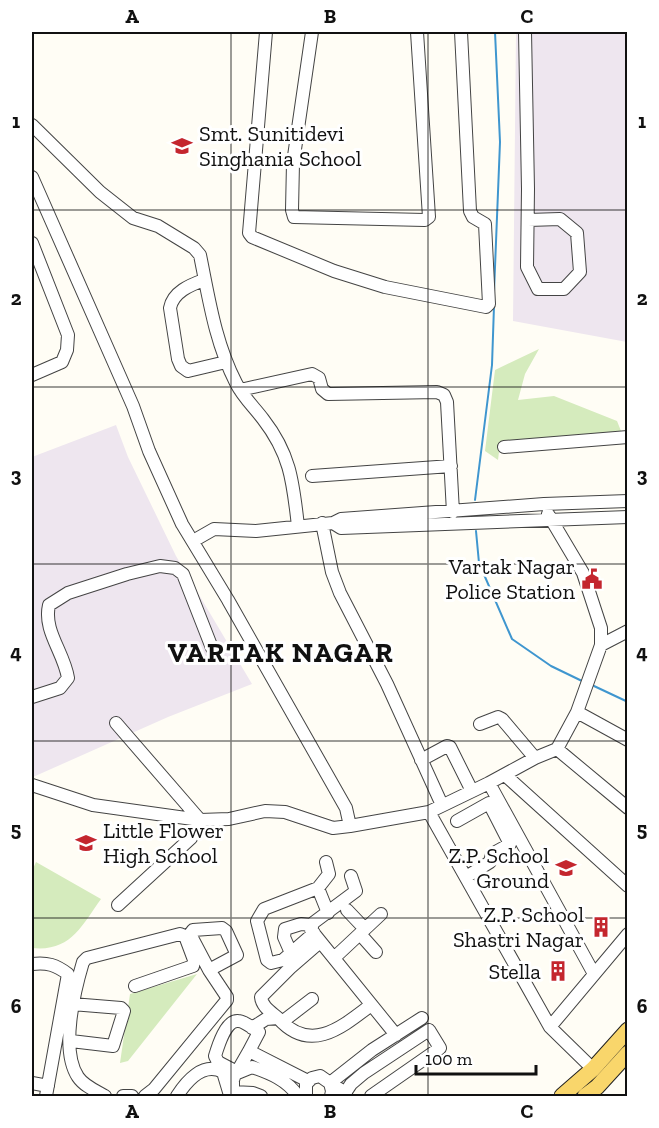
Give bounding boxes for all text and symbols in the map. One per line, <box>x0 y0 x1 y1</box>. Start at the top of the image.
text: A <box>125 4 139 28</box>
text: B <box>324 4 336 28</box>
text: C <box>521 4 534 28</box>
text: 1 <box>12 109 20 133</box>
text: 1 <box>638 109 646 133</box>
place label: Smt. Sunitidevi Singhania School <box>199 120 362 172</box>
school or university icon: Smt. Sunitidevi Singhania School <box>170 134 194 158</box>
text: 2 <box>11 286 22 310</box>
text: 2 <box>637 286 648 310</box>
text: 3 <box>11 463 22 487</box>
text: 3 <box>637 463 648 487</box>
place label: Vartak Nagar Police Station <box>445 553 575 605</box>
public building icon: Vartak Nagar Police Station <box>580 567 604 591</box>
district label: VARTAK NAGAR <box>168 636 394 669</box>
text: 4 <box>10 640 22 664</box>
text: 4 <box>636 640 648 664</box>
text: 5 <box>11 817 21 841</box>
place label: Little Flower High School <box>103 817 224 869</box>
text: 5 <box>637 817 647 841</box>
school or university icon: Little Flower High School <box>74 831 98 855</box>
place label: Z.P. School Ground <box>449 842 549 894</box>
school or university icon: Z.P. School Ground <box>554 856 578 880</box>
place label: Z.P. School Shastri Nagar <box>453 901 584 953</box>
building icon: Z.P. School Shastri Nagar <box>589 915 613 939</box>
place label: Stella <box>488 958 541 985</box>
building icon: Stella <box>546 959 570 983</box>
text: 6 <box>11 994 22 1018</box>
text: 6 <box>637 994 648 1018</box>
scale bar <box>416 1038 536 1076</box>
text: 100 m <box>425 1048 473 1070</box>
text: A <box>125 1099 139 1123</box>
text: B <box>324 1099 336 1123</box>
text: C <box>521 1099 534 1123</box>

